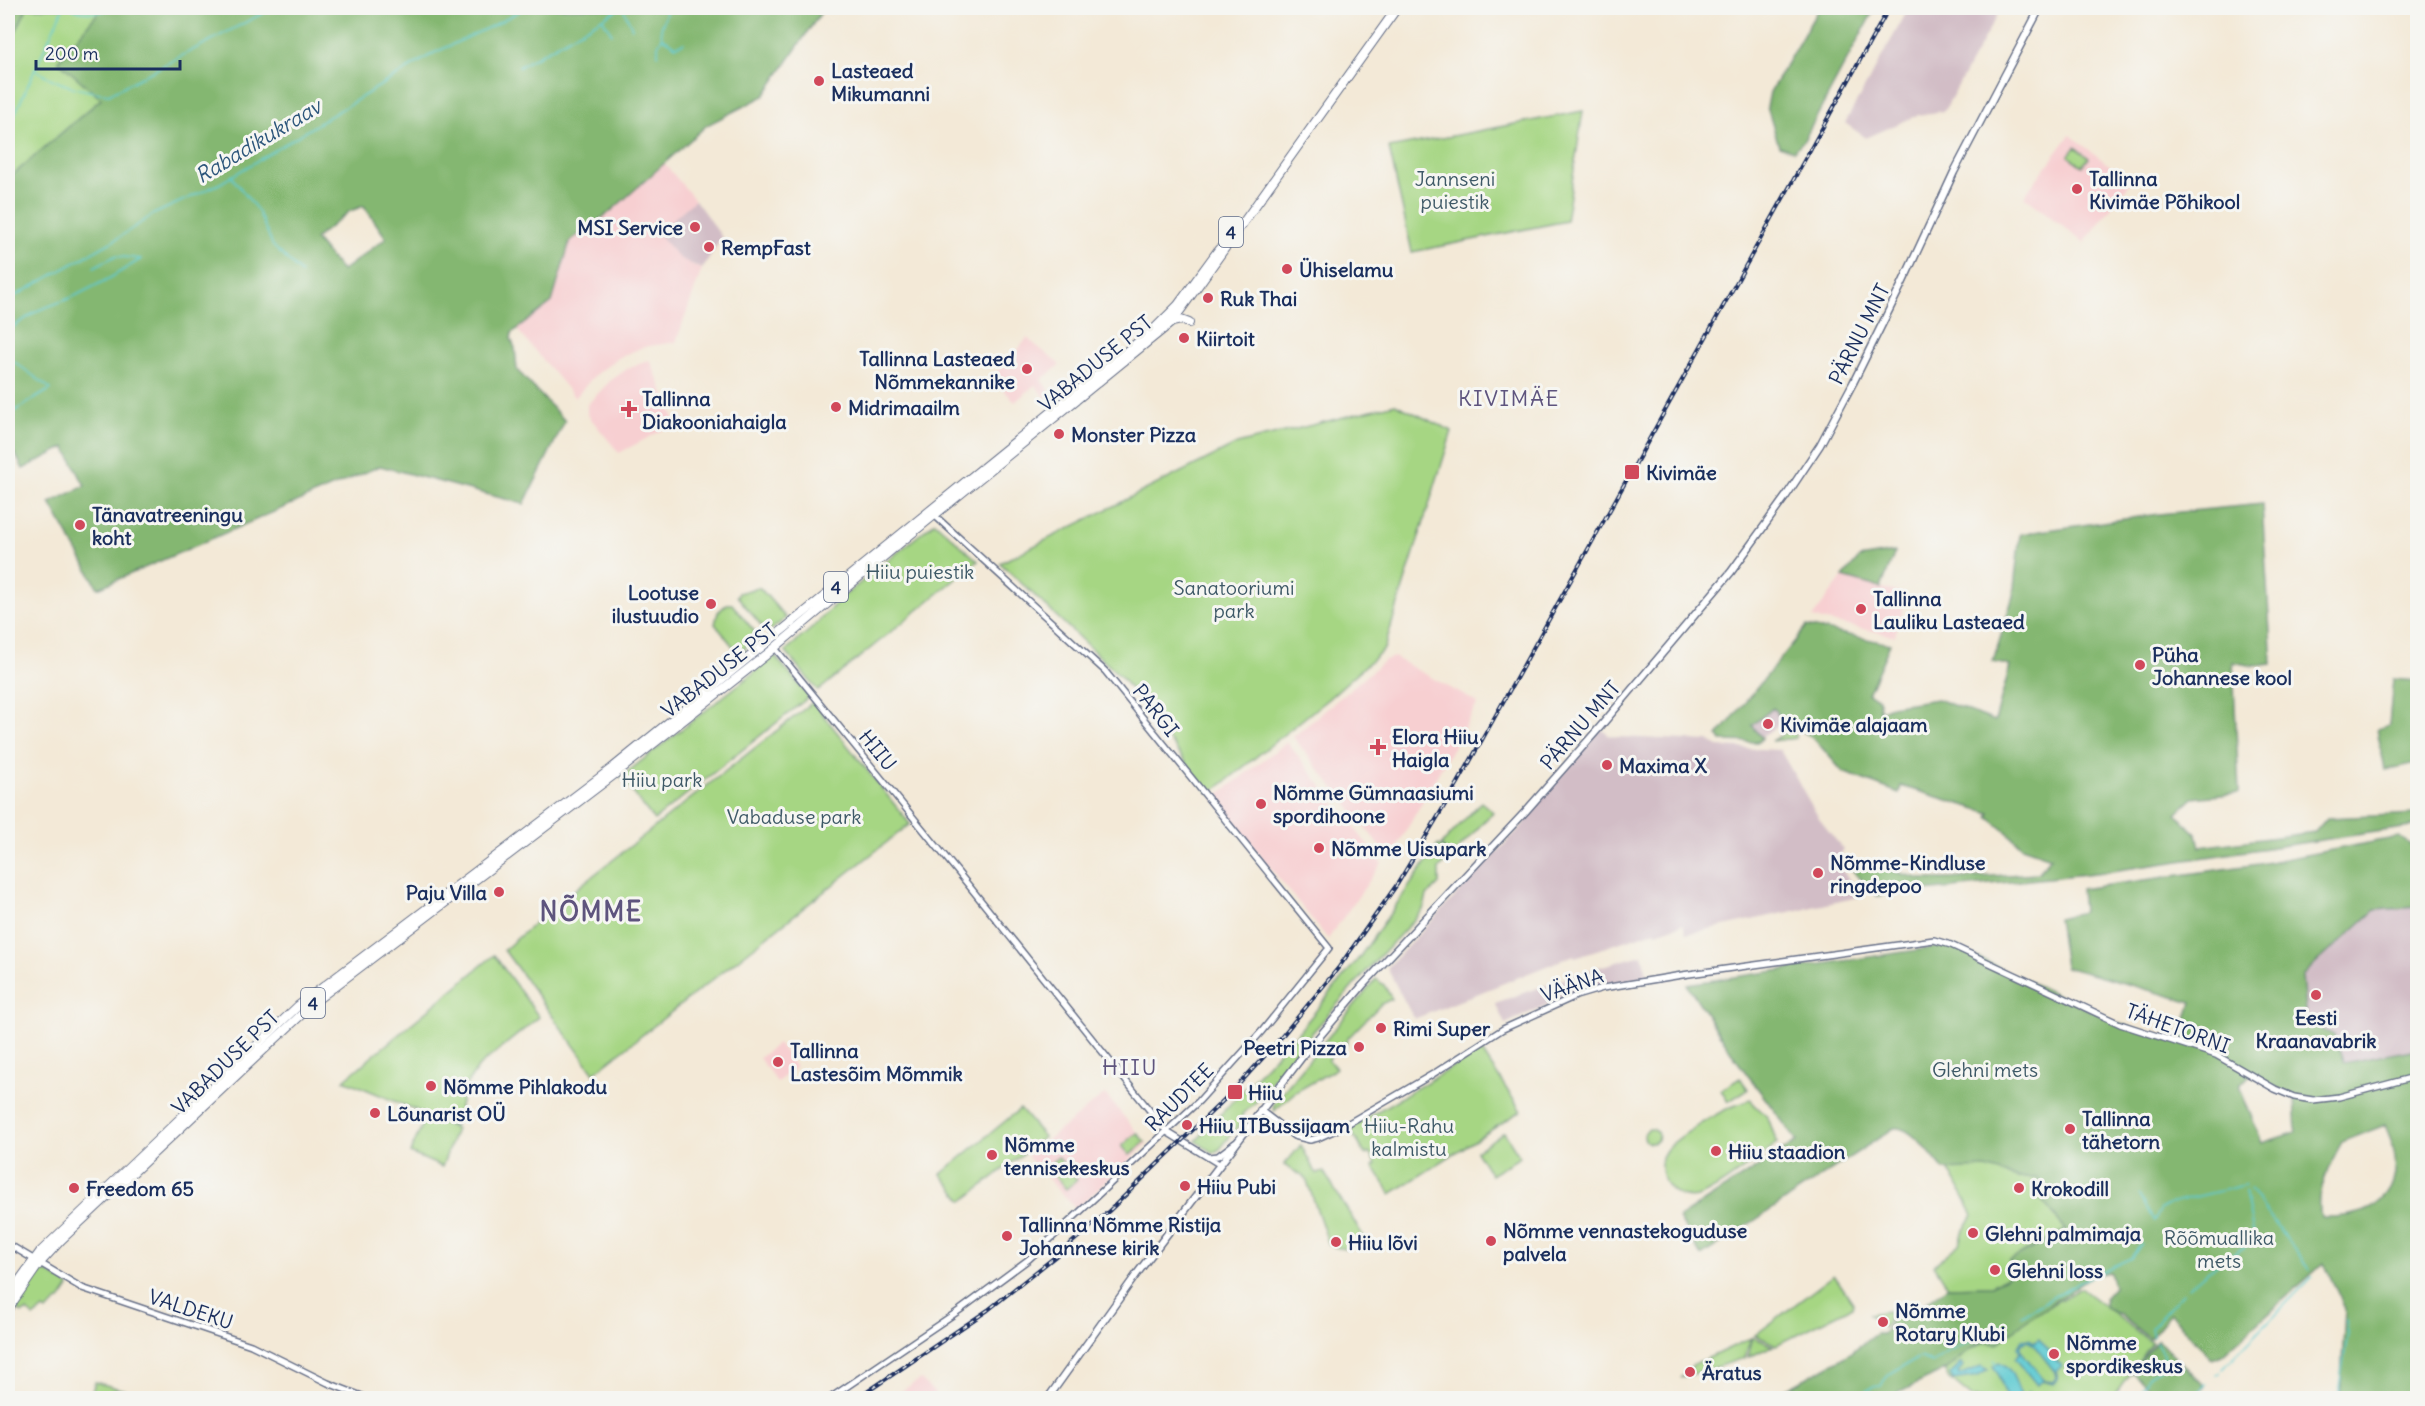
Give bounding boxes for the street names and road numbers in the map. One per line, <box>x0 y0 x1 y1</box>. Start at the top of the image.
road number: 4 <box>1219 217 1243 247</box>
street label: PÄRNU MNT <box>1823 279 1895 389</box>
street label: VABADUSE PST <box>1033 309 1157 417</box>
road number: 4 <box>824 572 848 602</box>
street label: VABADUSE PST <box>656 617 782 723</box>
street label: PÄRNU MNT <box>1535 675 1625 775</box>
street label: PARGI <box>1128 679 1184 741</box>
street label: HIIU <box>854 724 902 776</box>
street label: VÄÄNA <box>1538 963 1607 1007</box>
road number: 4 <box>301 988 325 1018</box>
street label: TÄHETORNI <box>2122 998 2234 1058</box>
street label: VABADUSE PST <box>166 1004 284 1120</box>
street label: RAUDTEE <box>1140 1058 1218 1136</box>
street label: VALDEKU <box>146 1284 236 1334</box>

